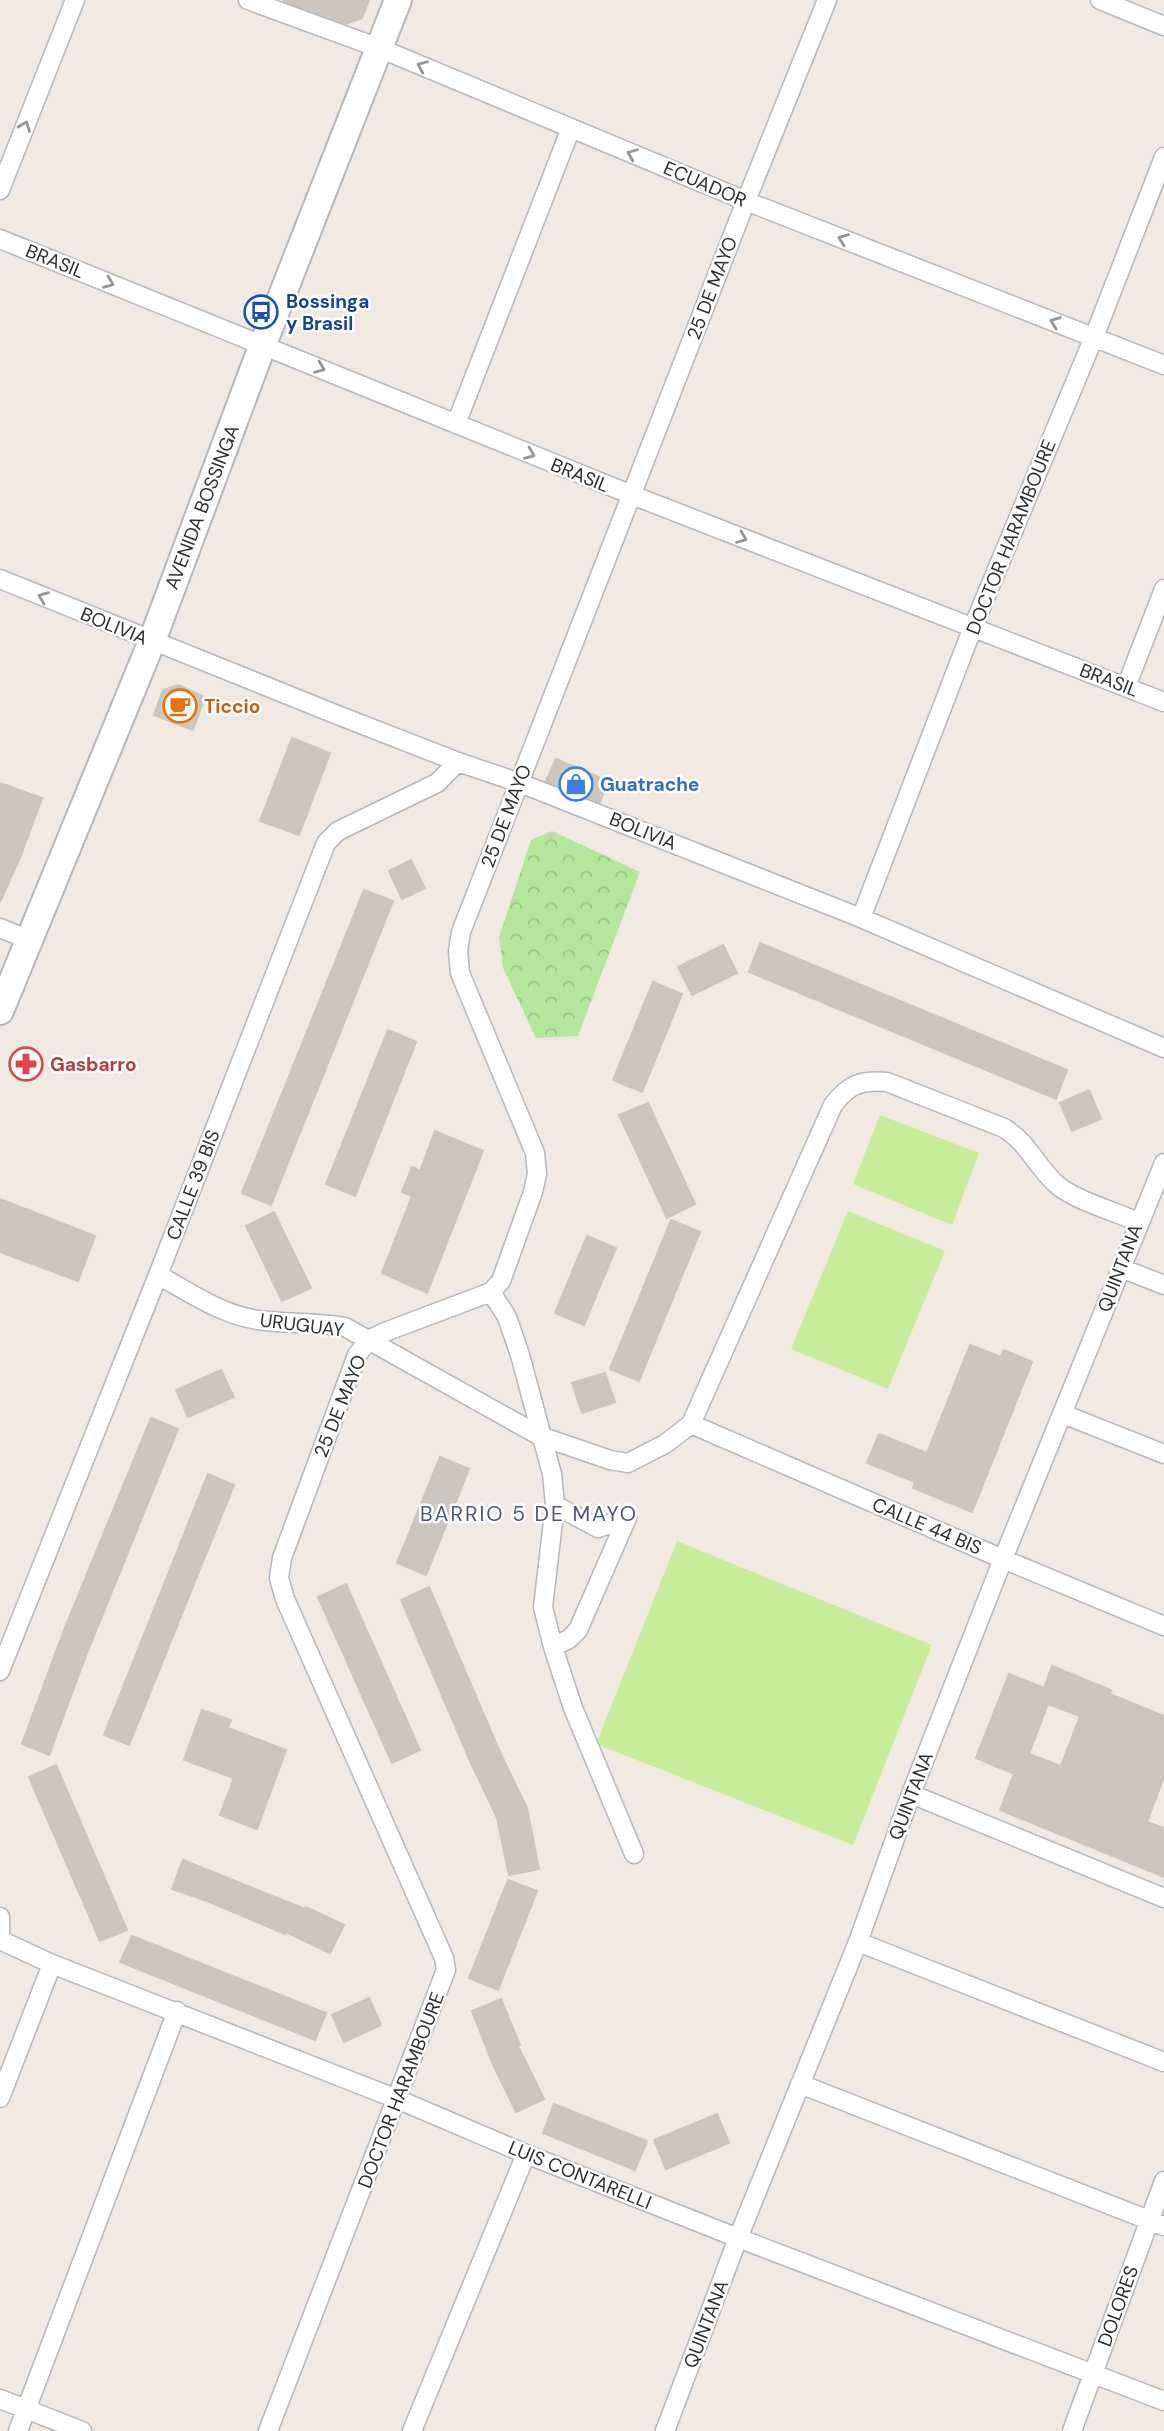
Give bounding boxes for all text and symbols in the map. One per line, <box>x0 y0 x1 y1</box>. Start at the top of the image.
one-way arrow <box>417 60 429 74</box>
one-way arrow <box>17 121 31 133</box>
one-way arrow <box>627 148 639 162</box>
street label: ECUADOR <box>660 155 750 213</box>
street label: 25 DE MAYO <box>681 233 743 343</box>
one-way arrow <box>837 233 850 247</box>
street label: BRASIL <box>22 238 88 284</box>
one-way arrow <box>101 275 114 289</box>
place label: Bossinga y Brasil <box>286 289 369 336</box>
bus stop icon: Bossinga y Brasil <box>242 293 280 331</box>
one-way arrow <box>1050 316 1062 330</box>
one-way arrow <box>313 360 325 374</box>
street label: AVENIDA BOSSINGA <box>159 421 245 593</box>
street label: DOCTOR HARAMBOURE <box>960 436 1062 638</box>
one-way arrow <box>524 446 536 460</box>
street label: BRASIL <box>547 452 613 498</box>
one-way arrow <box>735 529 747 543</box>
one-way arrow <box>38 591 50 605</box>
street label: BOLIVIA <box>77 601 152 651</box>
street label: BRASIL <box>1076 657 1142 703</box>
cafe icon: Ticcio <box>161 687 199 725</box>
place label: Ticcio <box>204 694 260 719</box>
street label: 25 DE MAYO <box>475 761 537 871</box>
shop icon: Guatrache <box>557 765 595 803</box>
place label: Guatrache <box>600 772 699 797</box>
street label: BOLIVIA <box>606 806 681 856</box>
pharmacy icon: Gasbarro <box>7 1045 45 1083</box>
place label: Gasbarro <box>50 1052 137 1077</box>
street label: CALLE 39 BIS <box>160 1126 226 1244</box>
street label: QUINTANA <box>1092 1220 1148 1316</box>
street label: URUGUAY <box>258 1307 346 1343</box>
street label: 25 DE MAYO <box>308 1351 372 1461</box>
street label: CALLE 44 BIS <box>868 1492 986 1560</box>
district label: BARRIO 5 DE MAYO <box>420 1500 638 1528</box>
street label: QUINTANA <box>883 1748 939 1844</box>
street label: DOCTOR HARAMBOURE <box>352 1988 450 2192</box>
street label: LUIS CONTARELLI <box>505 2135 655 2215</box>
street label: DOLORES <box>1092 2262 1144 2350</box>
street label: QUINTANA <box>678 2276 734 2372</box>

